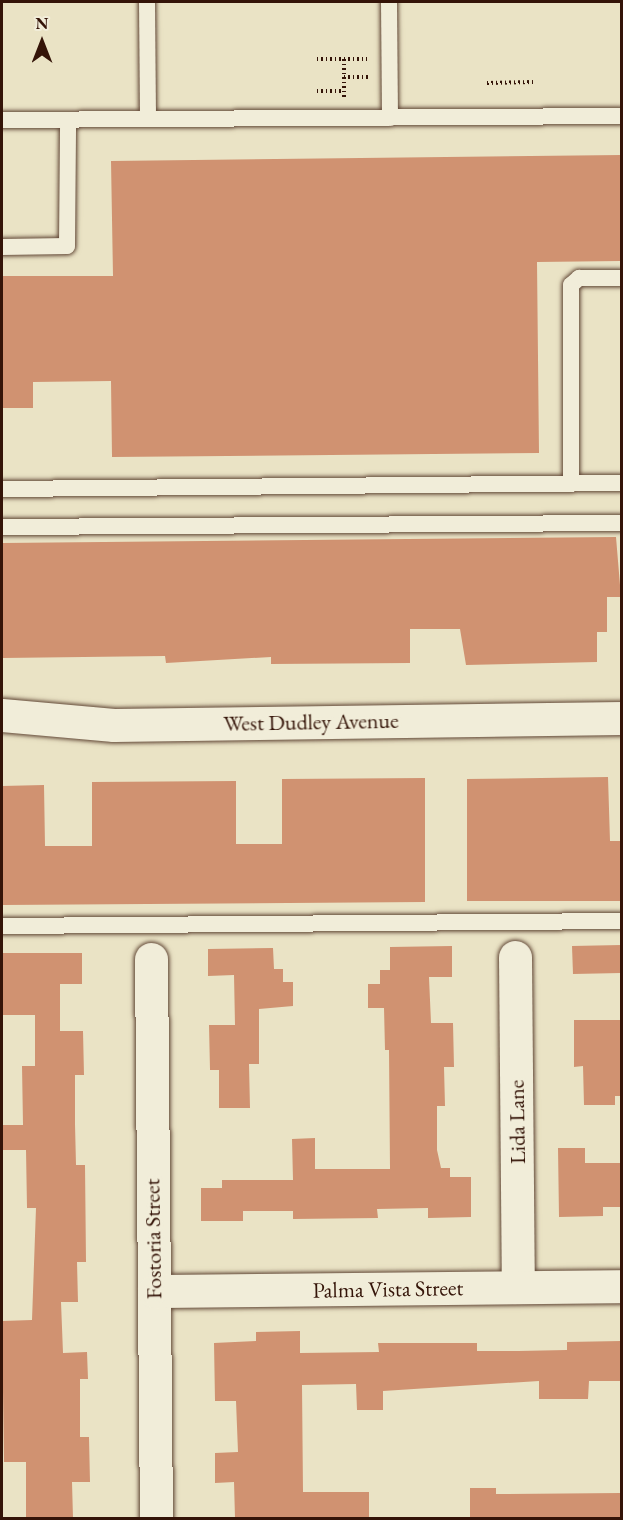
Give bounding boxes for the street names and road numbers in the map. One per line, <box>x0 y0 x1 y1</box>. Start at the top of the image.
street label: West Dudley Avenue <box>223 707 399 737</box>
street label: Lida Lane <box>503 1080 531 1164</box>
street label: Fostoria Street <box>139 1178 167 1300</box>
street label: Palma Vista Street <box>312 1274 464 1304</box>

